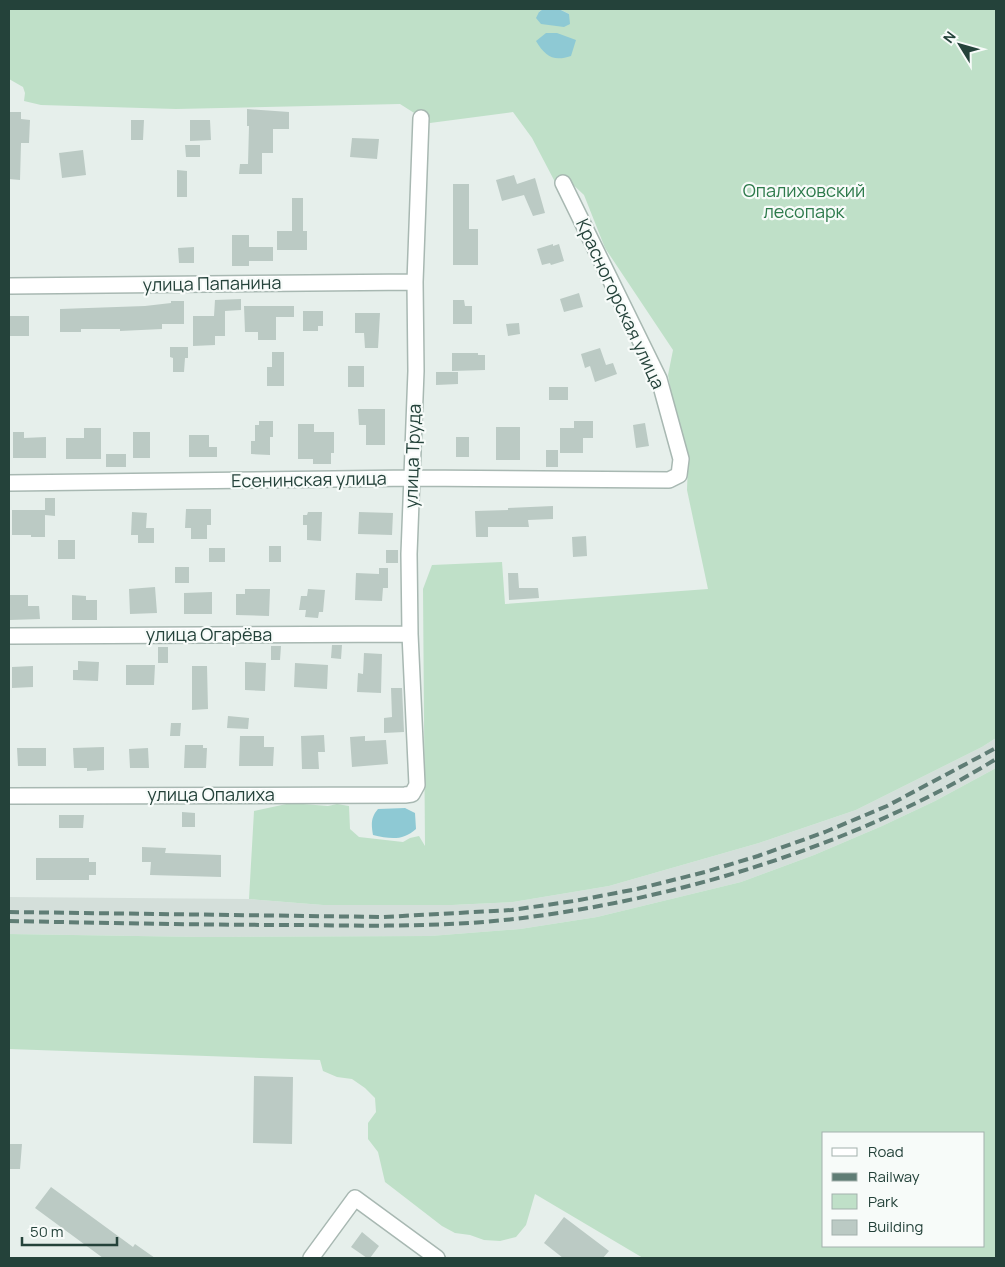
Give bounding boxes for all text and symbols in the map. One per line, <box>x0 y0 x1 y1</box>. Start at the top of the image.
north arrow <box>935 20 985 70</box>
text: N <box>939 27 960 47</box>
park label: Опалиховский лесопарк <box>743 178 865 223</box>
street label: Красногорская улица <box>571 215 671 393</box>
street label: улица Папанина <box>142 270 282 296</box>
street label: улица Труда <box>398 403 426 509</box>
street label: Есенинская улица <box>231 466 387 492</box>
street label: улица Огарёва <box>146 622 272 646</box>
street label: улица Опалиха <box>147 782 275 806</box>
legend <box>822 1132 985 1247</box>
text: Road <box>868 1141 904 1162</box>
text: Railway <box>868 1166 920 1187</box>
text: Park <box>868 1191 898 1212</box>
scale bar <box>22 1214 118 1246</box>
text: Building <box>868 1216 923 1237</box>
text: 50 m <box>30 1221 64 1242</box>

